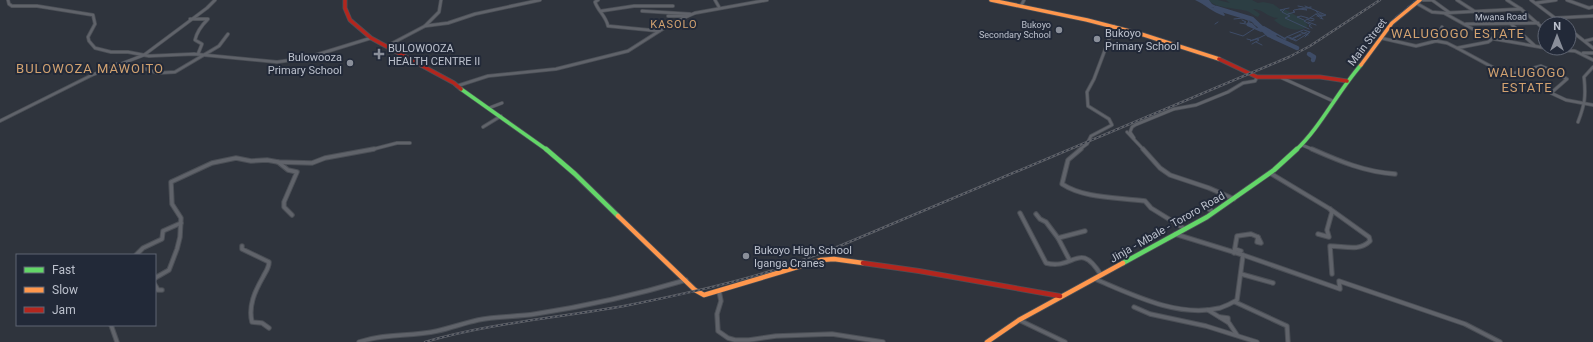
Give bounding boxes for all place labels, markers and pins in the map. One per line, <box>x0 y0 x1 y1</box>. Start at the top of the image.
place label: Bukoyo Secondary School <box>979 20 1051 40</box>
marker: Bukoyo Secondary School <box>1054 25 1064 35</box>
place label: Bukoyo Primary School <box>1105 27 1179 53</box>
marker: Bukoyo Primary School <box>1092 34 1102 44</box>
place label: BULOWOOZA HEALTH CENTRE II <box>388 42 480 68</box>
marker: BULOWOOZA HEALTH CENTRE II <box>373 48 385 60</box>
place label: Bulowooza Primary School <box>268 51 342 77</box>
marker: Bulowooza Primary School <box>345 58 355 68</box>
place label: Bukoyo High School Iganga Cranes <box>754 244 852 270</box>
marker: Bukoyo High School Iganga Cranes <box>741 251 751 261</box>

